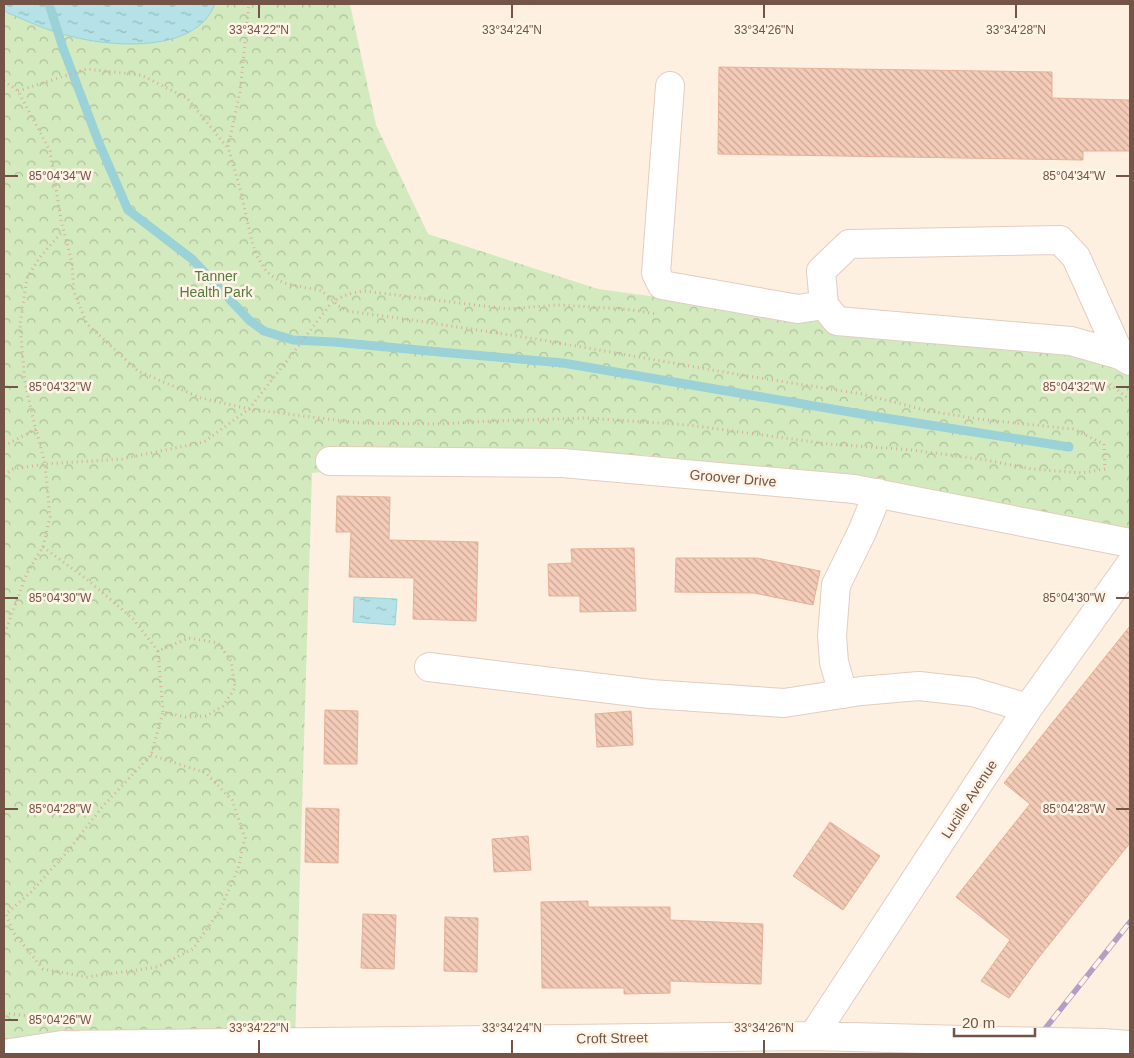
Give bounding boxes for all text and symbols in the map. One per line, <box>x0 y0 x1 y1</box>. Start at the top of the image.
text: 33°34'22"N <box>229 23 289 37</box>
text: 33°34'24"N <box>482 23 542 37</box>
text: 33°34'26"N <box>734 23 794 37</box>
text: 33°34'28"N <box>986 23 1046 37</box>
text: 85°04'34"W <box>29 169 92 183</box>
text: 85°04'34"W <box>1043 169 1106 183</box>
park label: Tanner Health Park <box>179 268 254 300</box>
text: 85°04'32"W <box>29 380 92 394</box>
text: 85°04'32"W <box>1043 380 1106 394</box>
street label: Groover Drive <box>689 466 777 490</box>
text: 85°04'30"W <box>29 591 92 605</box>
text: 85°04'30"W <box>1043 591 1106 605</box>
street label: Lucille Avenue <box>938 757 1000 841</box>
text: 85°04'28"W <box>29 802 92 816</box>
text: 85°04'28"W <box>1043 802 1106 816</box>
scale bar <box>954 1006 1035 1038</box>
text: 85°04'26"W <box>29 1013 92 1027</box>
text: 20 m <box>962 1014 995 1031</box>
text: 33°34'22"N <box>229 1021 289 1035</box>
text: 33°34'24"N <box>482 1021 542 1035</box>
text: 33°34'26"N <box>734 1021 794 1035</box>
street label: Croft Street <box>576 1029 648 1047</box>

